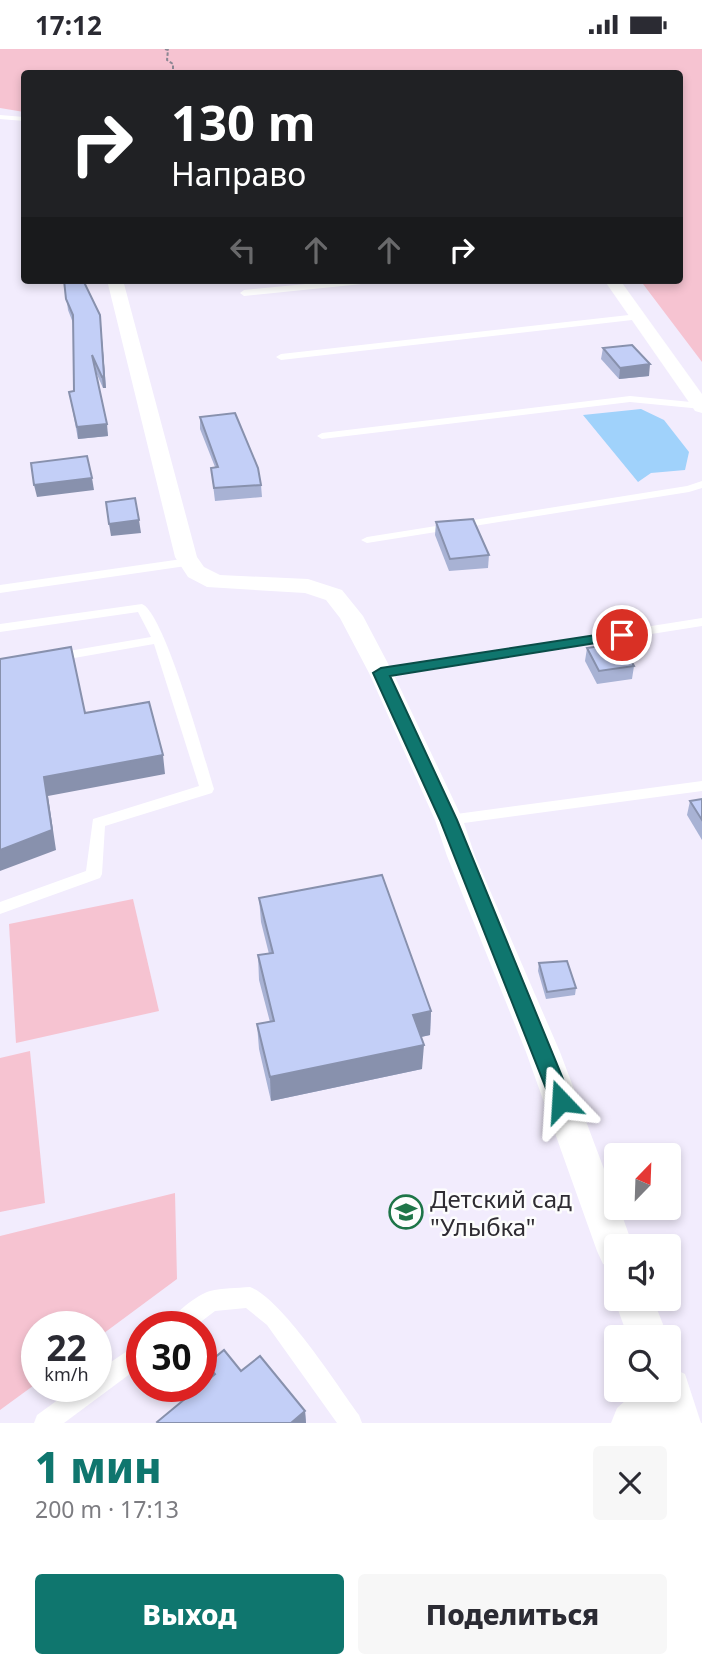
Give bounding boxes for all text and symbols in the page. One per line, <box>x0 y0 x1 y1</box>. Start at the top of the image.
text: 17:12 <box>35 7 102 43</box>
text: 130 m <box>171 89 316 155</box>
icon: right <box>56 98 147 189</box>
text: Направо <box>171 152 306 195</box>
icon: left <box>224 231 262 269</box>
icon: ahead <box>297 231 335 269</box>
icon: ahead <box>370 231 408 269</box>
icon: right <box>443 231 481 269</box>
pin <box>592 605 652 665</box>
icon: arrive <box>603 616 641 654</box>
position arrow <box>524 1064 598 1138</box>
north arrow <box>604 1143 681 1220</box>
map controls <box>604 1143 681 1402</box>
place label: Детский сад "Улыбка" <box>430 1182 572 1243</box>
school or university icon: Детский сад "Улыбка" <box>387 1193 425 1231</box>
button: sound <box>604 1234 681 1311</box>
speed limit sign: 30 <box>126 1311 217 1402</box>
text: 22 <box>46 1324 87 1371</box>
button: search <box>604 1325 681 1402</box>
text: km/h <box>44 1362 89 1386</box>
text: 1 мин <box>35 1438 162 1495</box>
button: close <box>593 1446 667 1520</box>
text: 200 m · 17:13 <box>35 1493 179 1525</box>
button: Выход <box>35 1574 344 1654</box>
button: Поделиться <box>358 1574 667 1654</box>

